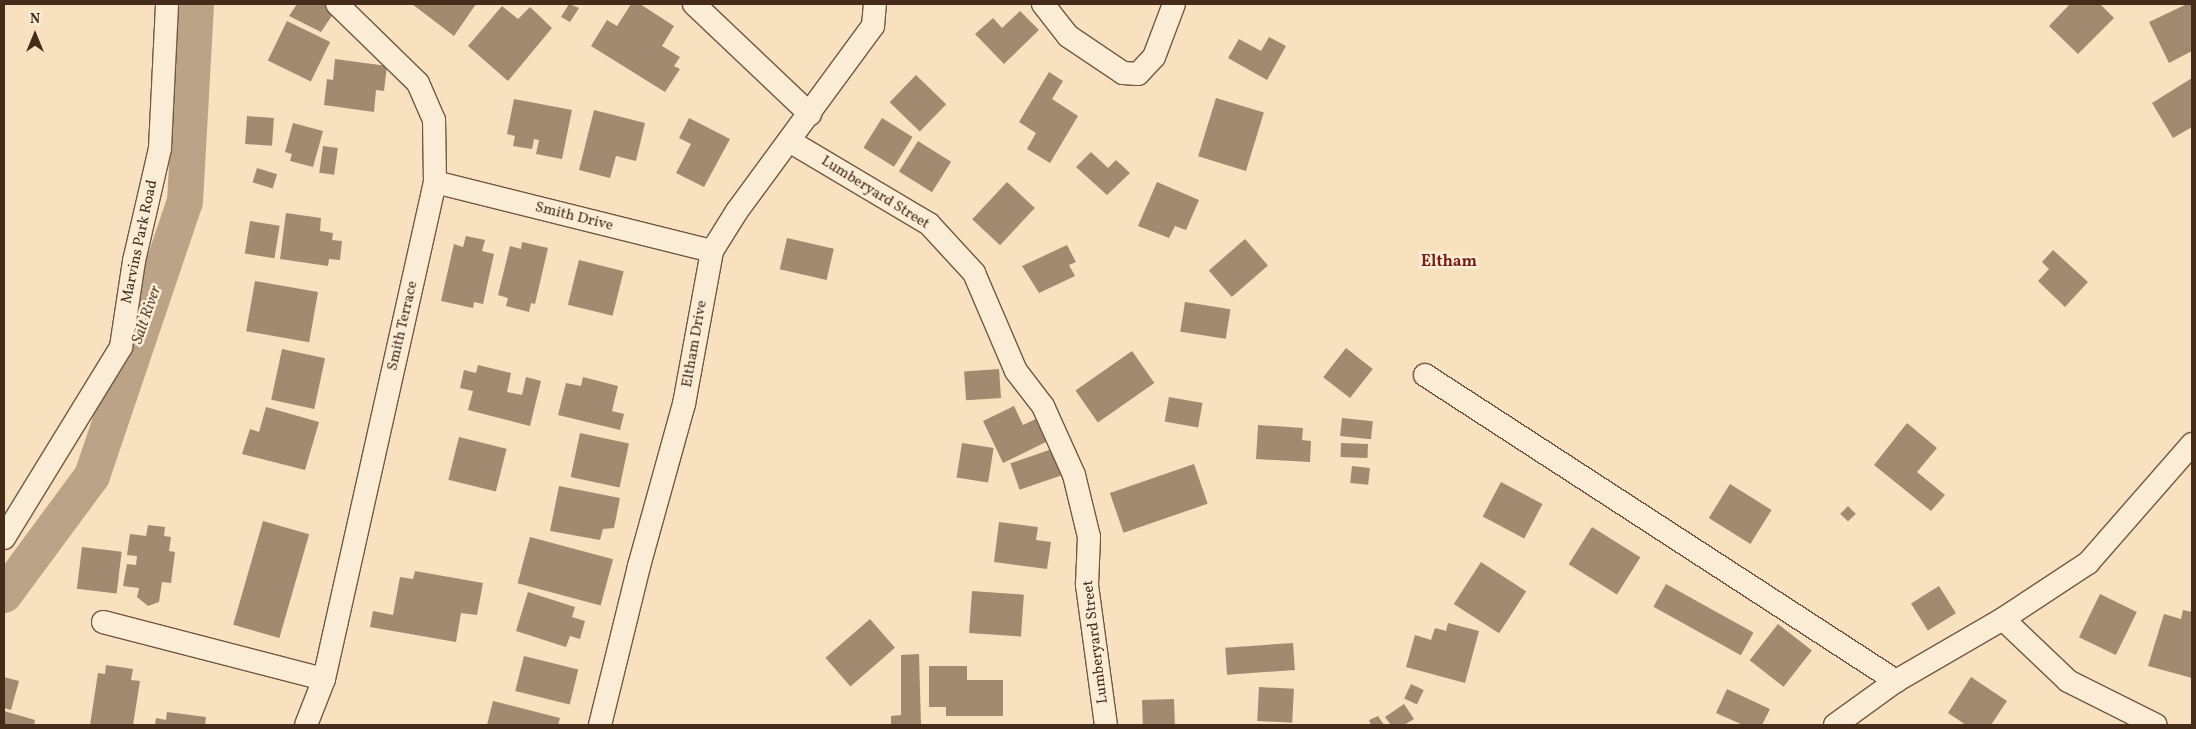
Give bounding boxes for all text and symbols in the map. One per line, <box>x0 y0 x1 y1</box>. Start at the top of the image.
north arrow <box>10 10 60 60</box>
text: N <box>30 10 40 29</box>
street label: Lumberyard Street <box>817 152 933 234</box>
street label: Marvins Park Road <box>118 178 162 306</box>
street label: Smith Drive <box>533 199 615 235</box>
district label: Eltham <box>1421 252 1477 272</box>
street label: Smith Terrace <box>384 279 422 373</box>
water label: Salt River <box>128 283 166 347</box>
street label: Eltham Drive <box>678 299 712 389</box>
street label: Lumberyard Street <box>1079 579 1113 705</box>

